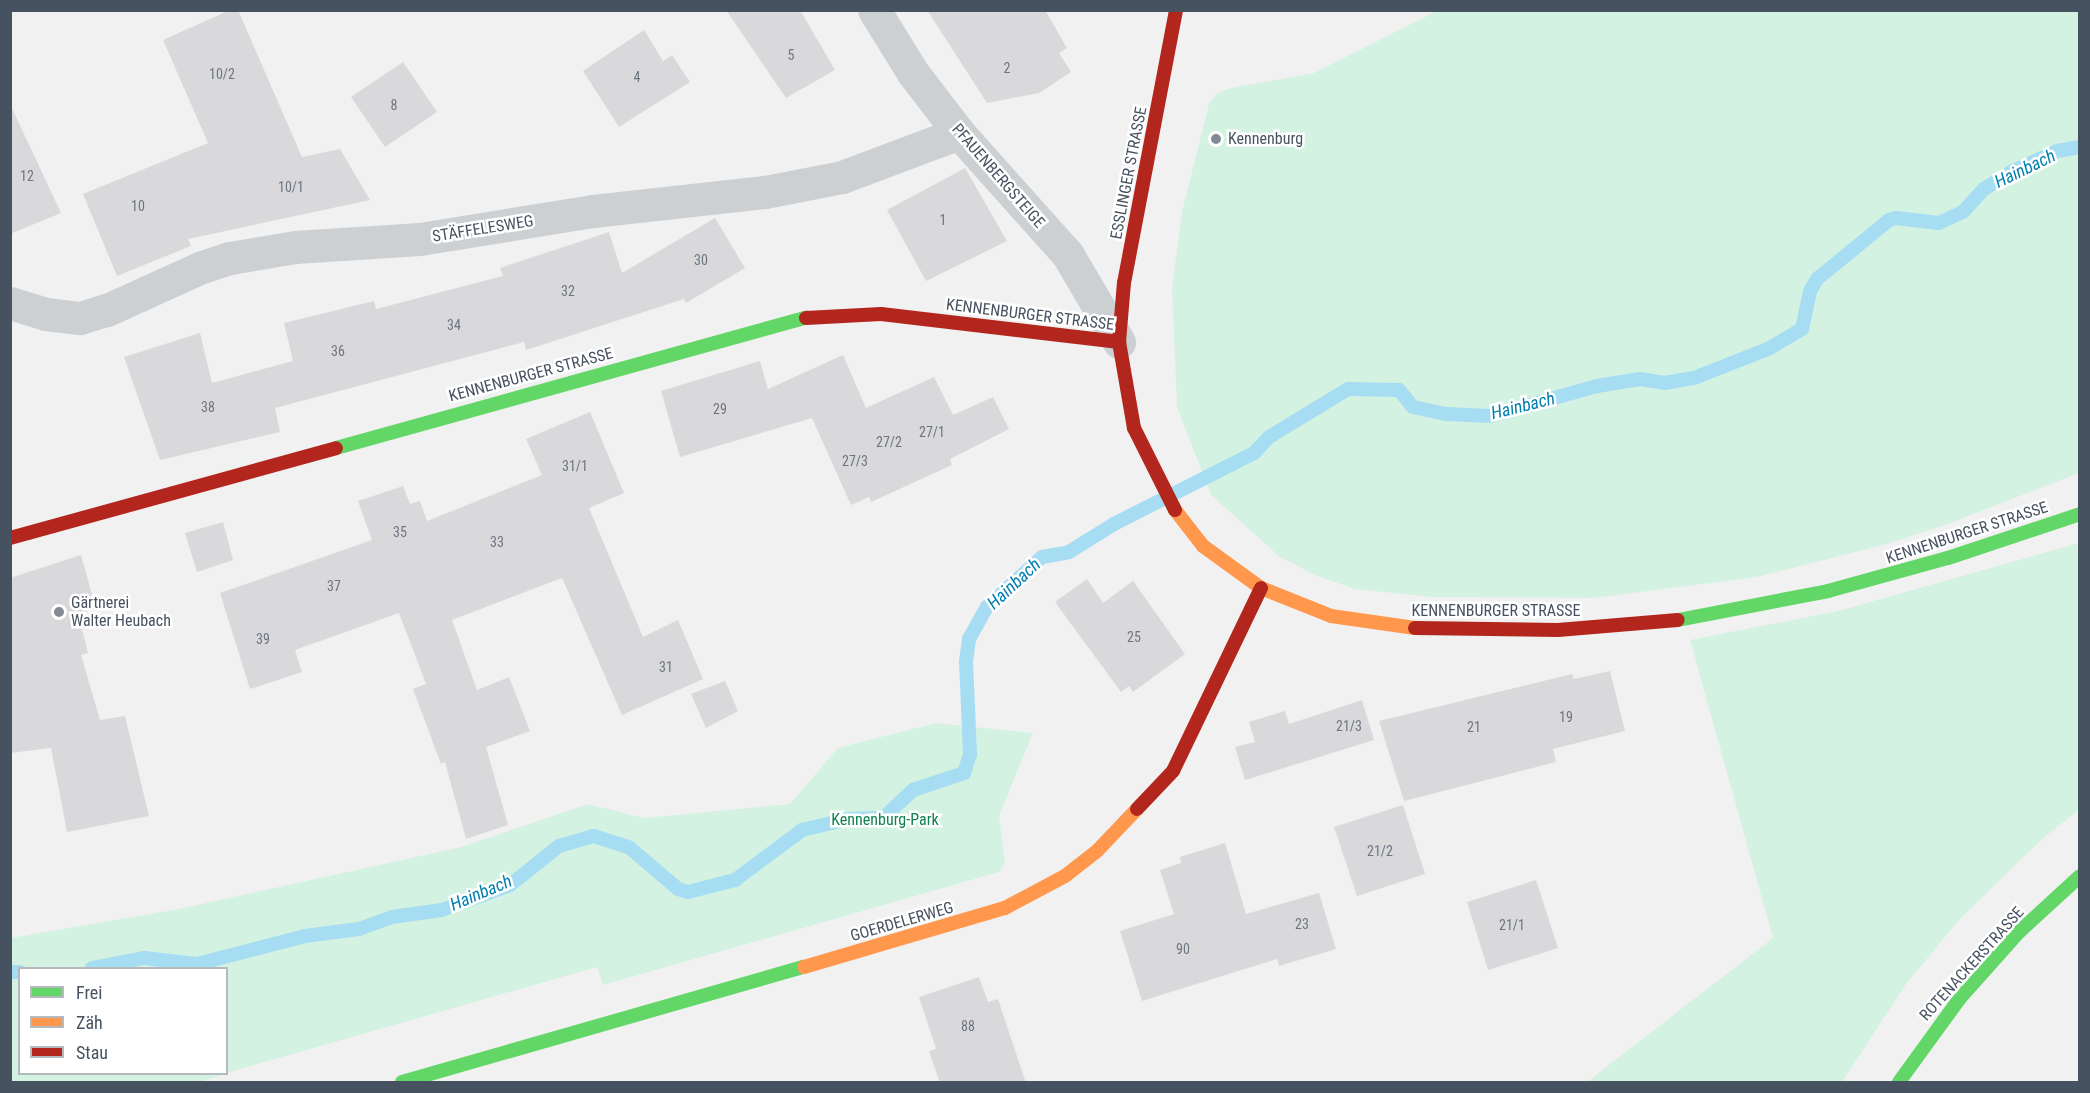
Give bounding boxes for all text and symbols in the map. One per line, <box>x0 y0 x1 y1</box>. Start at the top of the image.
house number: 5 <box>788 47 794 63</box>
house number: 2 <box>1004 60 1010 76</box>
house number: 10/2 <box>209 66 235 82</box>
house number: 4 <box>634 69 640 85</box>
house number: 8 <box>391 97 397 113</box>
street label: ESSLINGER STRASSE <box>1107 105 1151 241</box>
street label: PFAUENBERGSTEIGE <box>948 120 1048 232</box>
place label: Kennenburg <box>1228 129 1303 149</box>
marker: Kennenburg <box>1209 132 1223 146</box>
water label: Hainbach <box>1991 145 2059 193</box>
house number: 12 <box>20 168 34 184</box>
house number: 10/1 <box>278 179 304 195</box>
house number: 10 <box>131 198 145 214</box>
street label: STÄFFELESWEG <box>431 212 535 246</box>
house number: 1 <box>940 212 946 228</box>
house number: 30 <box>694 252 708 268</box>
house number: 32 <box>561 283 575 299</box>
street label: KENNENBURGER STRASSE <box>945 295 1115 335</box>
house number: 34 <box>447 317 461 333</box>
house number: 36 <box>331 343 345 359</box>
street label: KENNENBURGER STRASSE <box>447 344 615 406</box>
water label: Hainbach <box>1489 388 1557 424</box>
house number: 38 <box>201 399 215 415</box>
house number: 29 <box>713 401 727 417</box>
house number: 27/1 <box>919 424 945 440</box>
house number: 27/2 <box>876 434 902 450</box>
house number: 27/3 <box>842 453 868 469</box>
house number: 31/1 <box>562 458 588 474</box>
street label: KENNENBURGER STRASSE <box>1884 498 2050 568</box>
house number: 35 <box>393 524 407 540</box>
house number: 33 <box>490 534 504 550</box>
water label: Hainbach <box>983 554 1045 614</box>
house number: 37 <box>327 578 341 594</box>
place label: Gärtnerei Walter Heubach <box>71 593 171 631</box>
street label: KENNENBURGER STRASSE <box>1411 601 1581 621</box>
marker: Gärtnerei Walter Heubach <box>52 605 66 619</box>
house number: 25 <box>1127 629 1141 645</box>
house number: 39 <box>256 631 270 647</box>
house number: 31 <box>659 659 673 675</box>
house number: 19 <box>1559 709 1573 725</box>
house number: 21/3 <box>1336 718 1362 734</box>
house number: 21 <box>1467 719 1481 735</box>
park label: Kennenburg-Park <box>831 810 939 830</box>
house number: 21/2 <box>1367 843 1393 859</box>
water label: Hainbach <box>447 870 515 916</box>
street label: GOERDELERWEG <box>848 898 956 946</box>
street label: ROTENACKERSTRASSE <box>1916 903 2028 1025</box>
house number: 23 <box>1295 916 1309 932</box>
house number: 21/1 <box>1499 917 1525 933</box>
house number: 90 <box>1176 941 1190 957</box>
legend <box>18 967 228 1075</box>
text: Frei <box>76 982 102 1003</box>
text: Zäh <box>76 1012 103 1033</box>
house number: 88 <box>961 1018 975 1034</box>
text: Stau <box>76 1042 108 1063</box>

